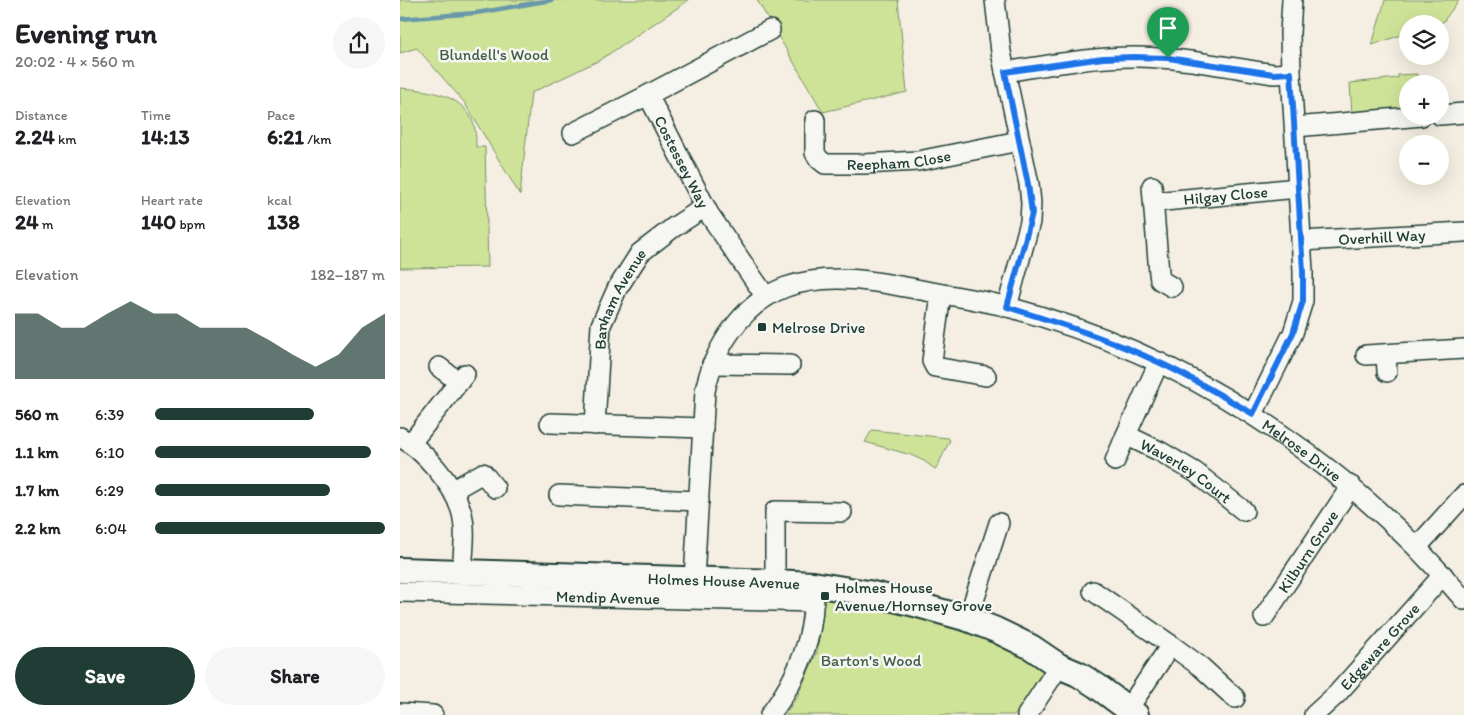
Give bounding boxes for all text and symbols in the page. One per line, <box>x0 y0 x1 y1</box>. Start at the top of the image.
pin <box>1147 7 1189 58</box>
icon: arrive <box>1154 14 1182 42</box>
map controls <box>1399 15 1449 185</box>
button: layers <box>1399 15 1449 65</box>
text: Evening run <box>15 16 157 50</box>
button: share <box>333 17 385 69</box>
park label: Blundell's Wood <box>439 45 549 64</box>
text: 20:02 · 4 × 560 m <box>15 52 135 71</box>
button: + <box>1399 75 1449 125</box>
text: Distance <box>15 107 67 124</box>
text: Time <box>141 107 171 124</box>
text: Pace <box>267 107 295 124</box>
street label: Costessey Way <box>651 112 714 212</box>
text: 2.24 <box>15 124 55 149</box>
text: 14:13 <box>141 124 190 149</box>
text: 6:21 <box>267 124 304 149</box>
text: km <box>55 131 77 148</box>
text: /km <box>304 131 332 148</box>
button: − <box>1399 135 1449 185</box>
street label: Reepham Close <box>847 145 952 174</box>
street label: Hilgay Close <box>1183 181 1269 209</box>
text: Elevation <box>15 192 71 209</box>
text: Heart rate <box>141 192 203 209</box>
text: kcal <box>267 192 292 209</box>
text: 24 <box>15 209 39 234</box>
text: 140 <box>141 209 176 234</box>
text: 138 <box>267 209 300 234</box>
text: m <box>39 216 54 233</box>
text: bpm <box>176 216 205 233</box>
street label: Overhill Way <box>1338 225 1427 248</box>
street label: Banham Avenue <box>590 243 649 350</box>
text: Elevation <box>15 265 79 284</box>
text: 182–187 m <box>310 265 385 284</box>
place label: Melrose Drive <box>772 318 865 337</box>
marker: Melrose Drive <box>756 321 768 333</box>
text: 560 m <box>15 405 59 424</box>
text: 6:39 <box>95 405 124 424</box>
street label: Melrose Drive <box>1259 415 1346 485</box>
street label: Waverley Court <box>1137 434 1235 507</box>
text: 1.1 km <box>15 443 59 462</box>
text: 6:10 <box>95 443 125 462</box>
text: 1.7 km <box>15 481 59 500</box>
text: 6:29 <box>95 481 124 500</box>
street label: Kilburn Grove <box>1273 506 1342 596</box>
text: 2.2 km <box>15 519 61 538</box>
text: 6:04 <box>95 519 127 538</box>
street label: Holmes House Avenue <box>647 568 801 593</box>
place label: Holmes House Avenue/Hornsey Grove <box>835 578 992 615</box>
street label: Mendip Avenue <box>556 586 660 608</box>
marker: Holmes House Avenue/Hornsey Grove <box>819 590 831 602</box>
street label: Edgeware Grove <box>1336 599 1423 694</box>
button: Save <box>15 647 195 705</box>
button: Share <box>205 647 385 705</box>
park label: Barton's Wood <box>821 651 922 670</box>

